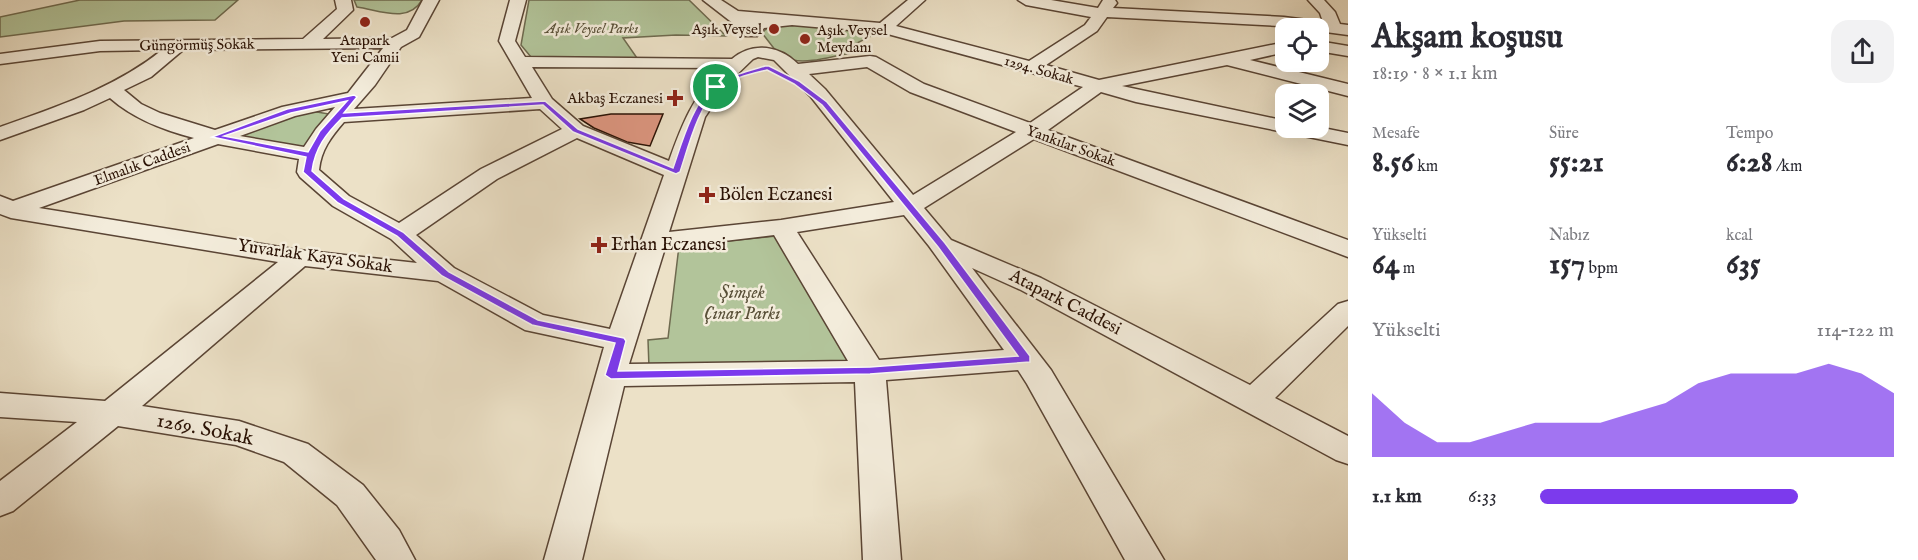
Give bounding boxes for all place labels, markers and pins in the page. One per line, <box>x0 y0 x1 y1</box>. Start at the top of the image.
marker: Atapark Yeni Camii <box>358 15 372 29</box>
place label: Aşık Veysel <box>691 20 763 39</box>
place label: Aşık Veysel Meydanı <box>816 21 888 57</box>
marker: Aşık Veysel <box>767 22 781 36</box>
place label: Atapark Yeni Camii <box>331 31 399 67</box>
marker: Aşık Veysel Meydanı <box>798 32 812 46</box>
pin <box>690 61 741 112</box>
place label: Akbaş Eczanesi <box>566 89 663 108</box>
marker: Akbaş Eczanesi <box>668 91 682 105</box>
place label: Bölen Eczanesi <box>719 184 833 207</box>
marker: Bölen Eczanesi <box>700 188 714 202</box>
place label: Erhan Eczanesi <box>611 234 726 257</box>
marker: Erhan Eczanesi <box>592 238 606 252</box>

